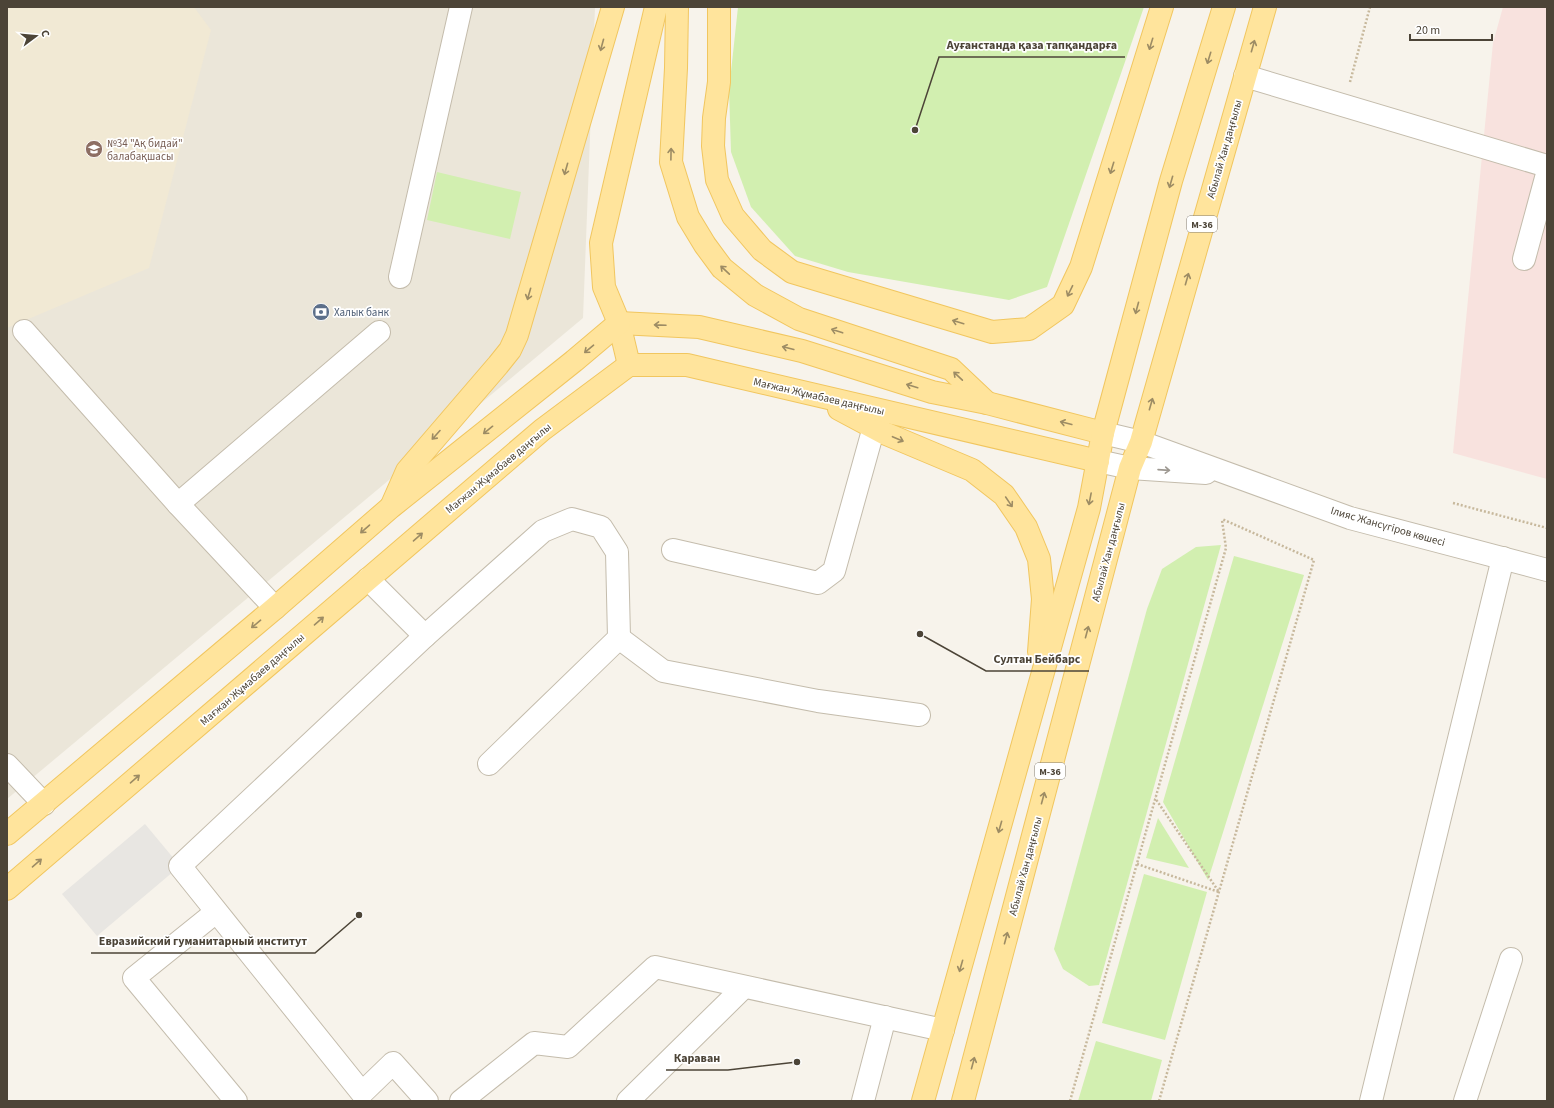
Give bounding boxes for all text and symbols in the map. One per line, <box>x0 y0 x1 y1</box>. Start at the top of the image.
north arrow <box>16 16 56 56</box>
scale bar <box>1410 16 1492 42</box>
text: 20 m <box>1416 22 1440 39</box>
text: С <box>37 28 53 39</box>
callout: Ауғанстанда қаза тапқандарға <box>939 33 1125 57</box>
text: Ауғанстанда қаза тапқандарға <box>946 37 1117 54</box>
one-way arrow <box>598 38 605 51</box>
one-way arrow <box>1147 38 1154 51</box>
one-way arrow <box>1250 40 1257 53</box>
one-way arrow <box>1205 51 1212 64</box>
street label: Абылай Хан даңғылы <box>1203 98 1246 200</box>
place label: №34 "Ақ бидай" балабақшасы <box>107 136 183 164</box>
school or university icon: №34 "Ақ бидай" балабақшасы <box>84 139 104 159</box>
one-way arrow <box>667 148 675 161</box>
one-way arrow <box>1108 162 1115 175</box>
one-way arrow <box>562 163 569 176</box>
one-way arrow <box>1167 175 1174 188</box>
road number: M-36 <box>1187 216 1217 232</box>
one-way arrow <box>719 265 730 274</box>
one-way arrow <box>1184 273 1191 286</box>
one-way arrow <box>1066 285 1073 297</box>
one-way arrow <box>525 287 532 300</box>
one-way arrow <box>1133 301 1141 314</box>
bank icon: Халык банк <box>311 302 331 322</box>
place label: Халык банк <box>334 305 390 320</box>
one-way arrow <box>951 318 964 325</box>
one-way arrow <box>654 321 667 329</box>
one-way arrow <box>831 327 844 334</box>
one-way arrow <box>782 343 795 351</box>
one-way arrow <box>584 344 594 353</box>
one-way arrow <box>953 371 963 381</box>
street label: Мағжан Жұмабаев даңғылы <box>752 374 886 419</box>
one-way arrow <box>906 382 919 389</box>
one-way arrow <box>1148 398 1155 411</box>
one-way arrow <box>1059 419 1072 426</box>
street label: Мағжан Жұмабаев даңғылы <box>442 420 554 517</box>
one-way arrow <box>482 426 493 434</box>
one-way arrow <box>432 430 441 441</box>
one-way arrow <box>891 436 903 443</box>
one-way arrow <box>1157 467 1170 474</box>
one-way arrow <box>1086 492 1094 505</box>
one-way arrow <box>1005 496 1013 507</box>
street label: Абылай Хан даңғылы <box>1088 501 1129 603</box>
street label: Ілияс Жансүгіров көшесі <box>1329 503 1447 550</box>
one-way arrow <box>360 525 370 534</box>
one-way arrow <box>412 532 423 541</box>
one-way arrow <box>314 617 324 626</box>
one-way arrow <box>251 619 262 628</box>
one-way arrow <box>1083 626 1091 639</box>
street label: Мағжан Жұмабаев даңғылы <box>197 630 308 729</box>
callout: Султан Бейбарс <box>986 647 1089 671</box>
text: Султан Бейбарс <box>994 651 1081 668</box>
road number: M-36 <box>1035 763 1065 779</box>
one-way arrow <box>130 774 141 783</box>
one-way arrow <box>1040 792 1047 805</box>
street label: Абылай Хан даңғылы <box>1005 815 1046 917</box>
one-way arrow <box>996 820 1003 833</box>
one-way arrow <box>31 859 42 868</box>
callout: Евразийский гуманитарный институт <box>91 929 315 953</box>
one-way arrow <box>1003 931 1010 944</box>
text: Евразийский гуманитарный институт <box>99 933 307 950</box>
one-way arrow <box>957 959 964 972</box>
callout: Караван <box>666 1046 728 1070</box>
text: Караван <box>674 1050 720 1067</box>
one-way arrow <box>970 1057 977 1070</box>

